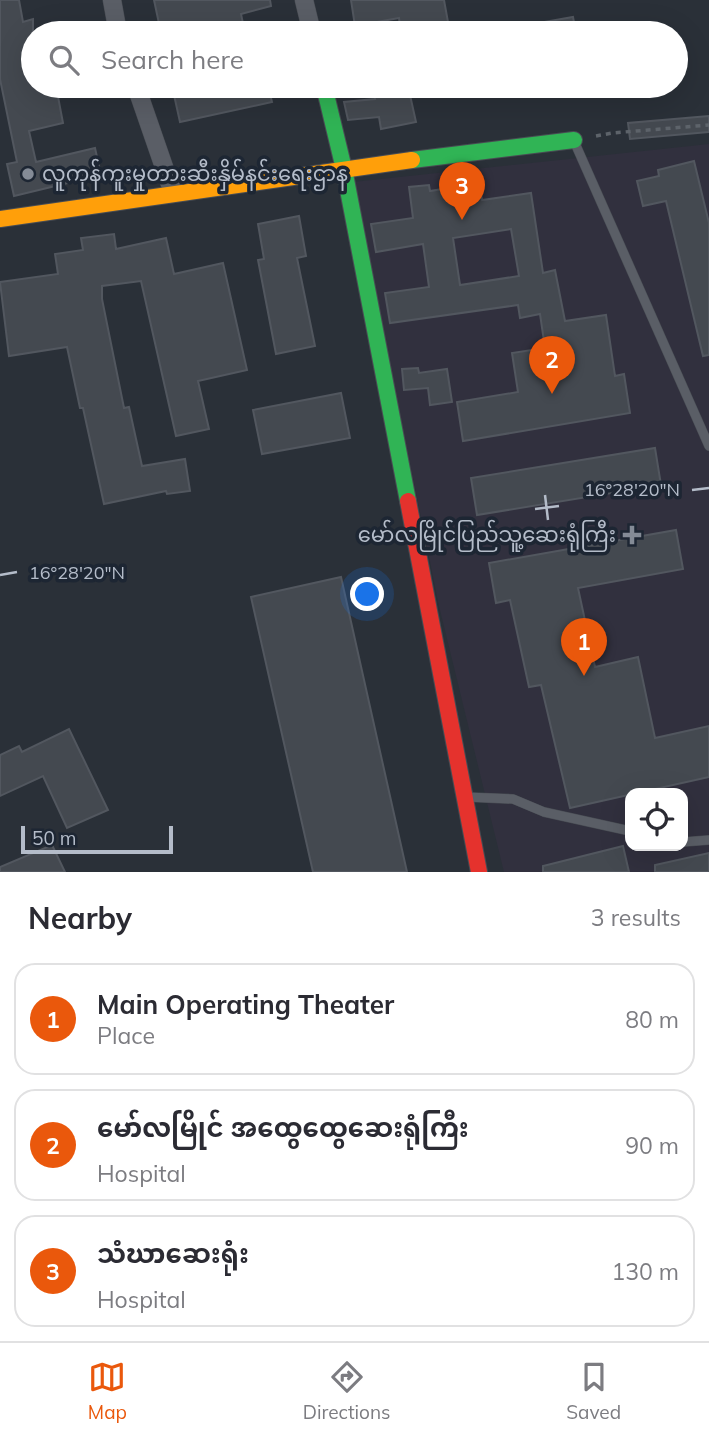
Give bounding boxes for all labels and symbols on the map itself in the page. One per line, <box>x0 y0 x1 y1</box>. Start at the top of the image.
place label: လူကုန်ကူးမှုတားဆီးနှိမ်နင်းရေးဌာန <box>42 158 348 191</box>
pin: 3 <box>439 162 485 220</box>
marker: လူကုန်ကူးမှုတားဆီးနှိမ်နင်းရေးဌာန <box>20 166 36 182</box>
pin: 2 <box>529 336 575 394</box>
text: 16°28'20"N <box>584 478 680 501</box>
place label: မော်လမြိုင်ပြည်သူ့ဆေးရုံကြီး <box>358 519 616 552</box>
marker: မော်လမြိုင်ပြည်သူ့ဆေးရုံကြီး <box>622 525 642 545</box>
text: 16°28'20"N <box>29 561 125 584</box>
your location <box>350 577 384 611</box>
pin: 1 <box>561 618 607 676</box>
scale bar <box>21 823 173 855</box>

